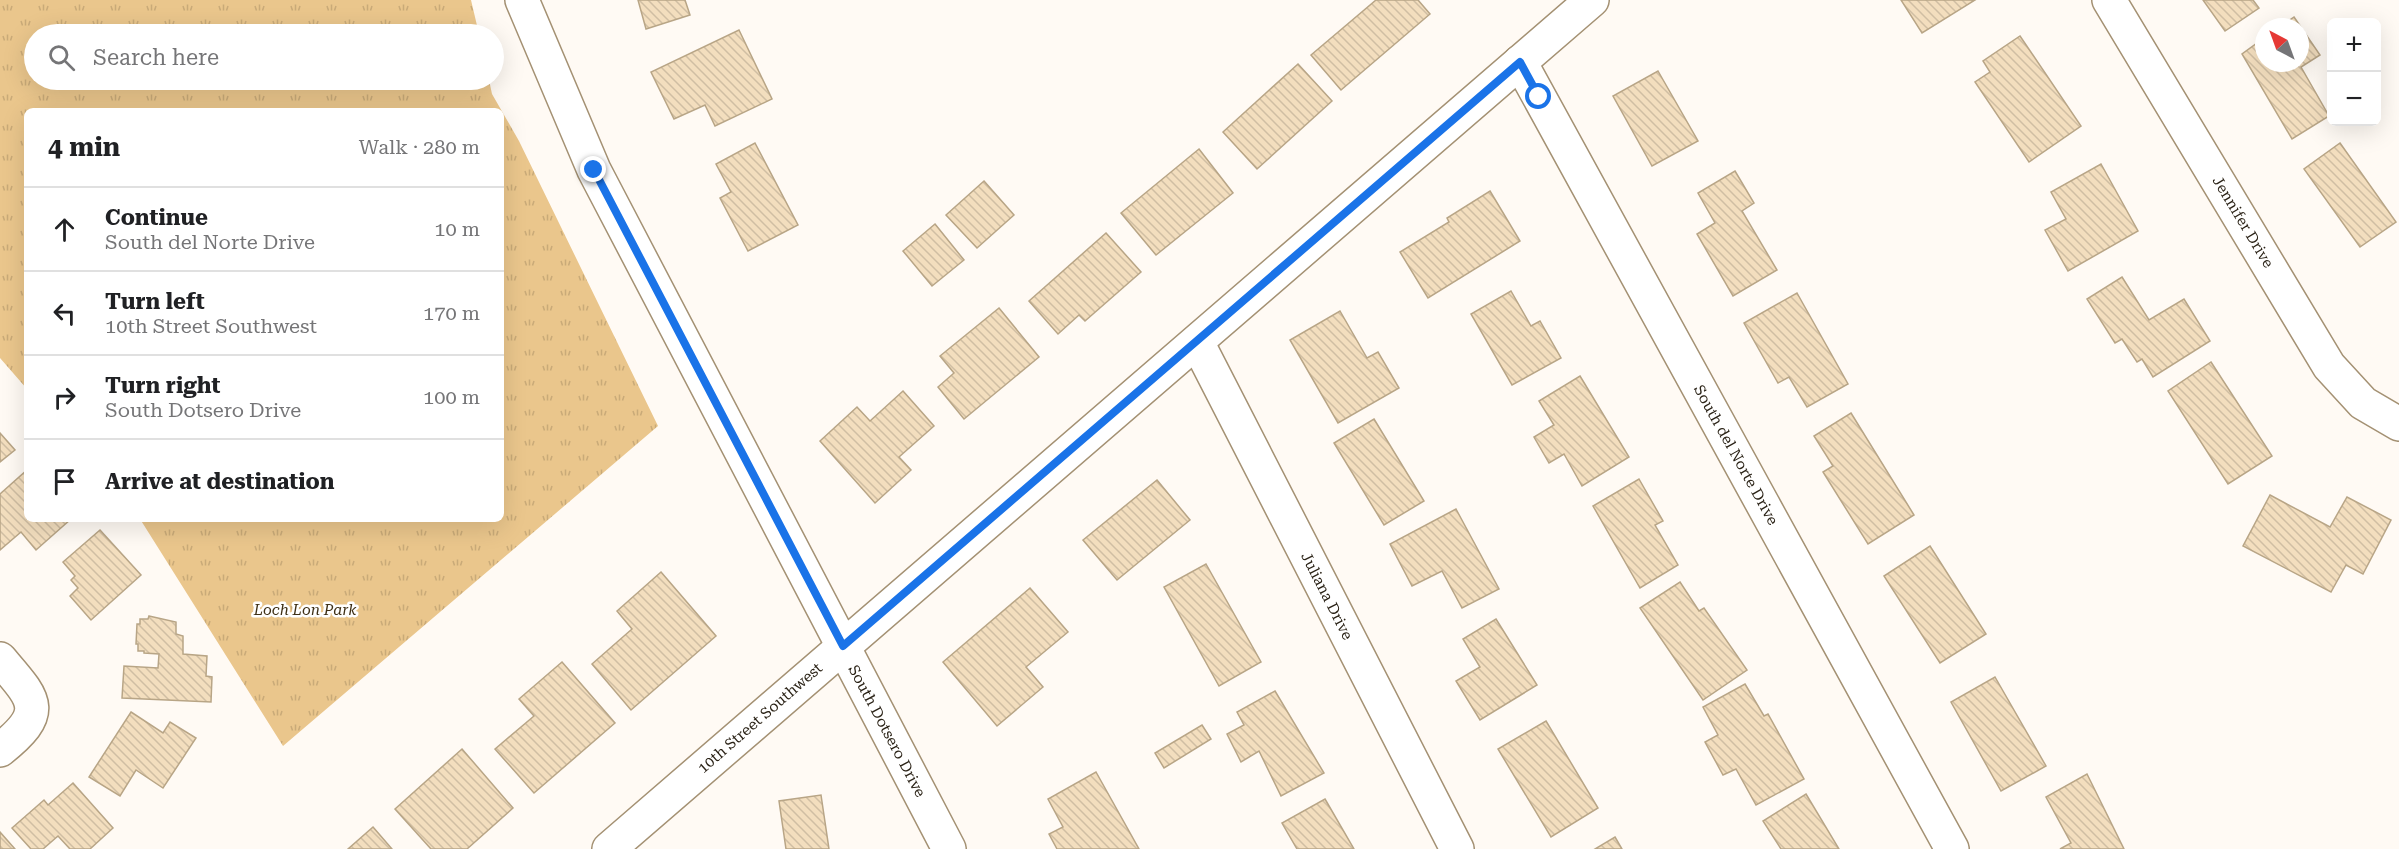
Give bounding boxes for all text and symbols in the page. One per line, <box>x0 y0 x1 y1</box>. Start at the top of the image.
north arrow <box>2255 18 2309 72</box>
map controls <box>2327 18 2381 126</box>
button: + <box>2327 18 2381 72</box>
search box <box>24 24 504 90</box>
icon: search <box>45 41 78 74</box>
text: Search here <box>93 45 219 70</box>
button: − <box>2327 72 2381 126</box>
route start <box>1525 83 1551 109</box>
text: 4 min <box>48 132 120 162</box>
text: Walk · 280 m <box>359 135 480 159</box>
route end <box>580 156 606 182</box>
street label: Jennifer Drive <box>2209 173 2277 271</box>
text: Continue <box>105 205 208 230</box>
icon: ahead <box>48 213 81 246</box>
text: 10 m <box>434 217 480 241</box>
text: South del Norte Drive <box>105 230 315 254</box>
text: Turn left <box>105 289 205 314</box>
icon: left <box>48 297 81 330</box>
text: 170 m <box>423 301 480 325</box>
text: 10th Street Southwest <box>105 314 317 338</box>
text: Turn right <box>105 373 220 398</box>
icon: right <box>48 381 81 414</box>
street label: South del Norte Drive <box>1690 382 1782 528</box>
text: 100 m <box>423 385 480 409</box>
text: South Dotsero Drive <box>105 398 301 422</box>
icon: arrive <box>48 465 81 498</box>
text: Arrive at destination <box>105 469 334 494</box>
street label: Juliana Drive <box>1297 549 1357 643</box>
park label: Loch Lon Park <box>253 601 357 619</box>
street label: 10th Street Southwest <box>694 659 826 777</box>
street label: South Dotsero Drive <box>845 662 929 800</box>

